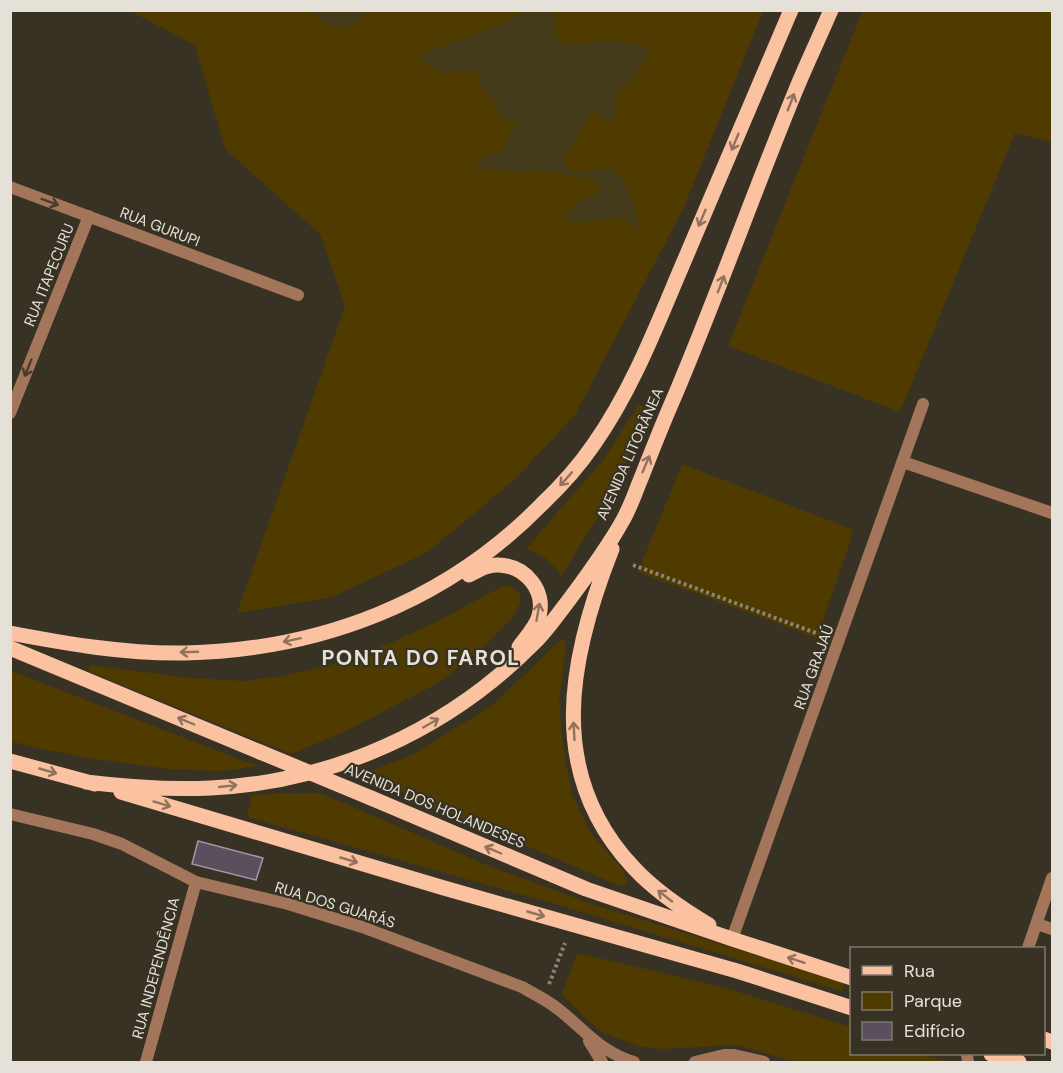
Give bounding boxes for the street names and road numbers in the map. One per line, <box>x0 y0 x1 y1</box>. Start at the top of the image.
street label: RUA GURUPI <box>117 203 203 251</box>
street label: RUA ITAPECURU <box>19 221 79 329</box>
street label: AVENIDA LITORÂNEA <box>592 385 668 523</box>
street label: RUA GRAJAÚ <box>789 622 839 712</box>
street label: AVENIDA DOS HOLANDESES <box>342 759 528 853</box>
street label: RUA DOS GUARÁS <box>272 877 398 933</box>
street label: RUA INDEPENDÊNCIA <box>127 895 185 1041</box>

